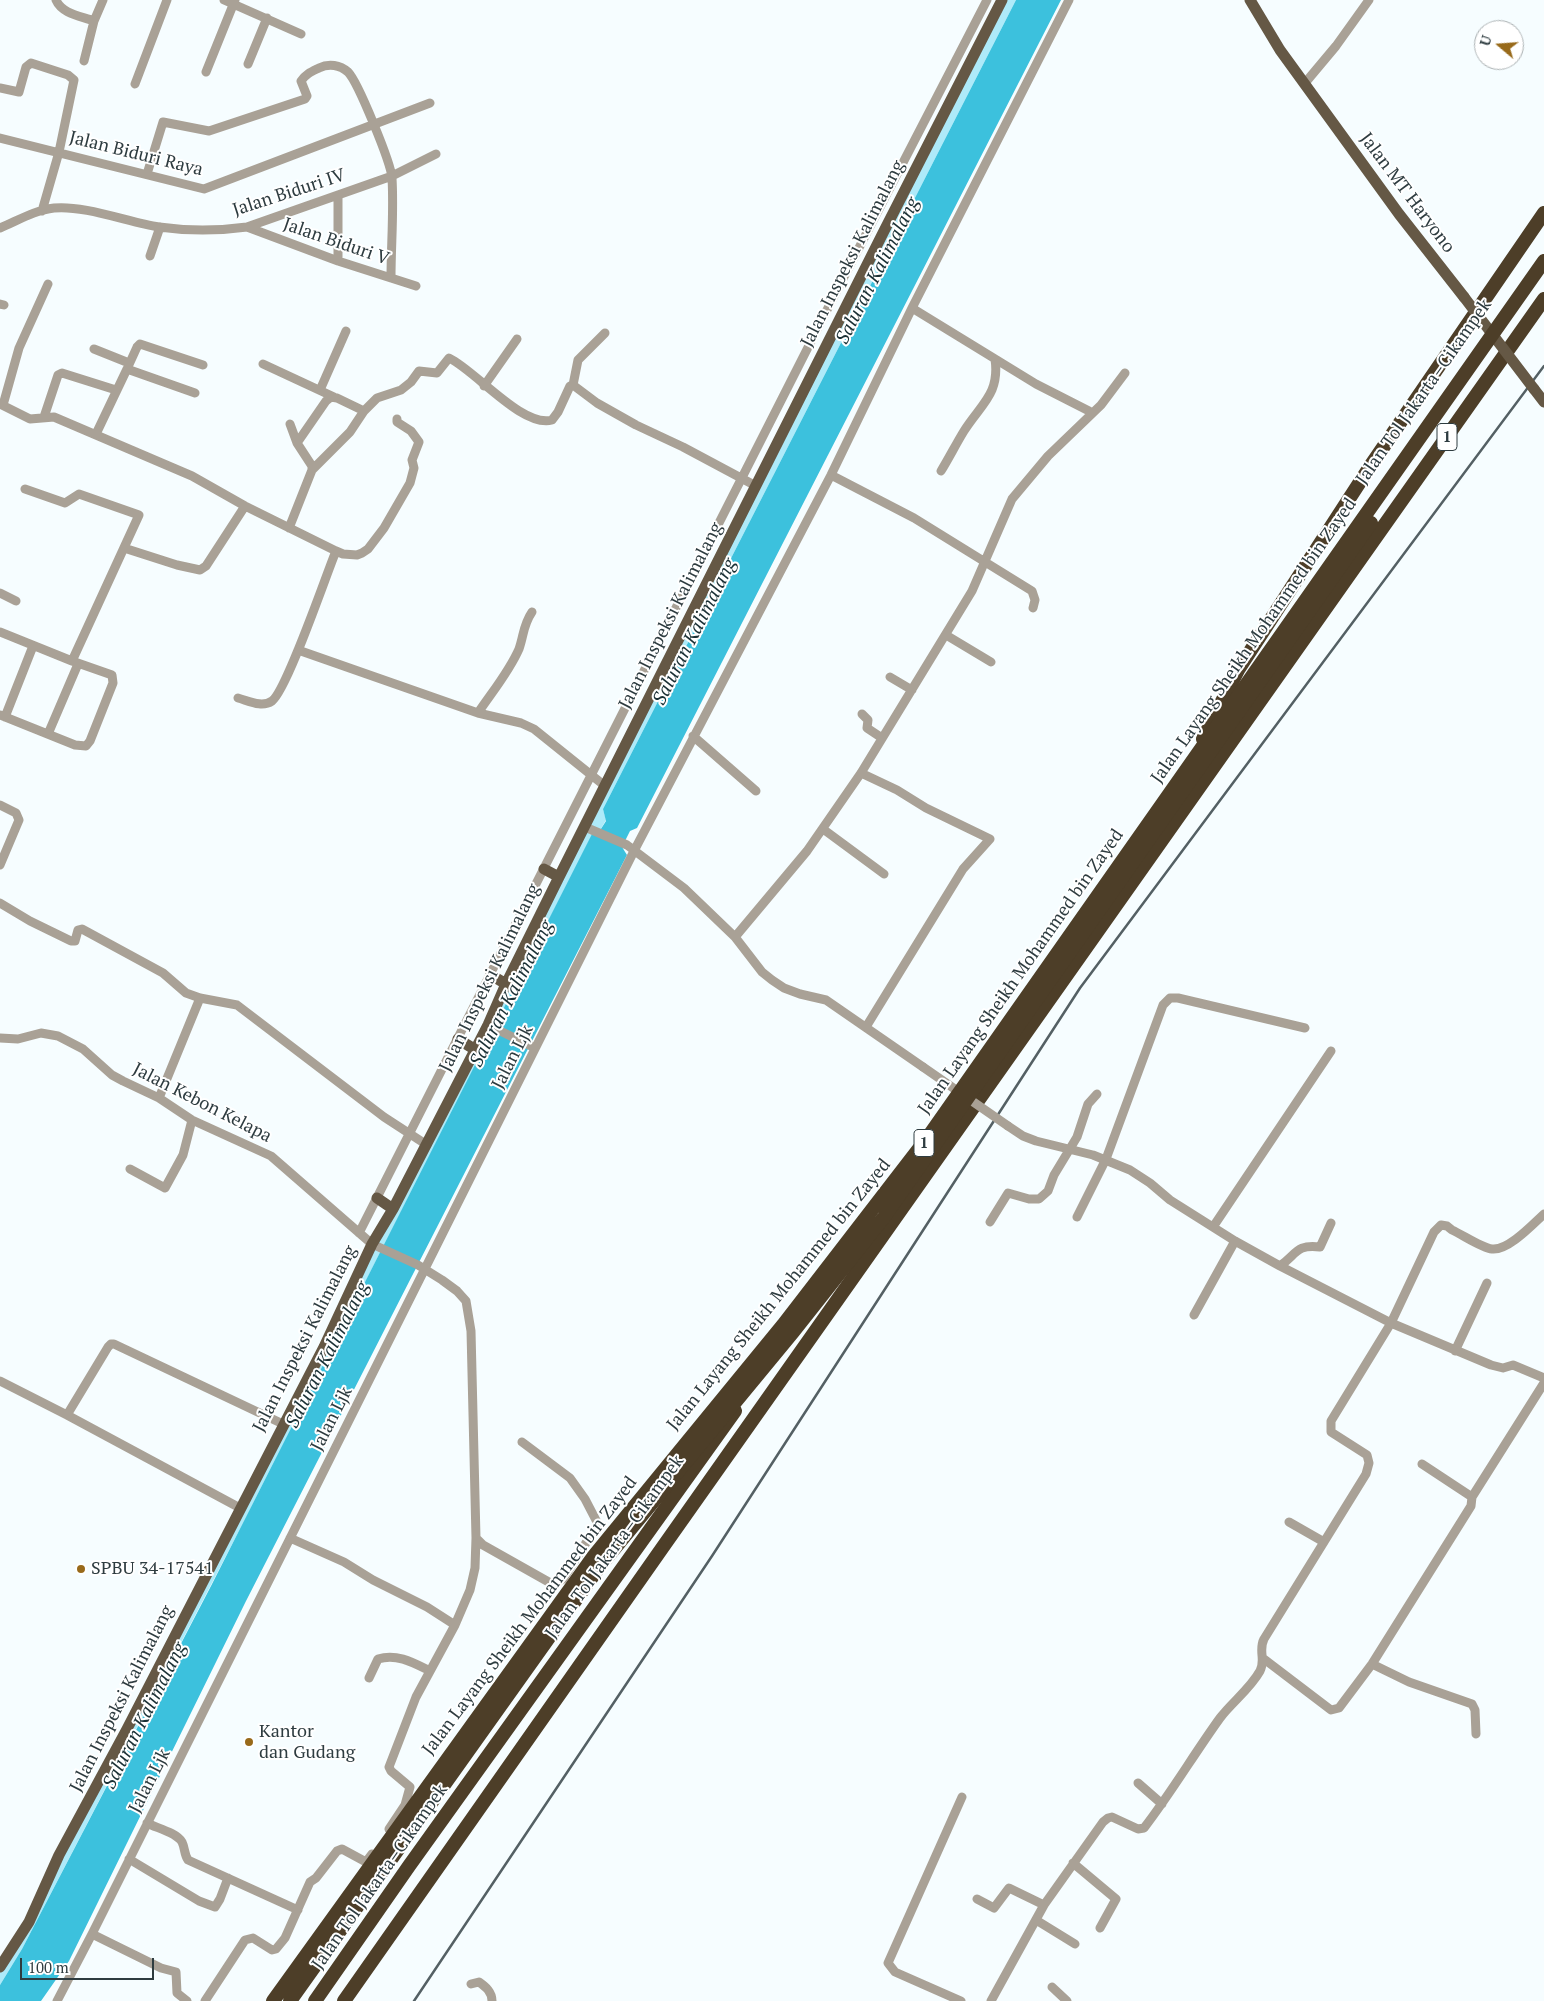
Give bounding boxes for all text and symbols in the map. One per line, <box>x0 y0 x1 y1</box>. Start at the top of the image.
north arrow <box>1474 20 1524 70</box>
text: U <box>1475 33 1496 48</box>
street label: Jalan Biduri Raya <box>67 127 205 181</box>
street label: Jalan MT Haryono <box>1355 129 1459 257</box>
street label: Jalan Inspeksi Kalimalang <box>796 157 910 351</box>
street label: Jalan Biduri IV <box>230 165 348 221</box>
water label: Saluran Kalimalang <box>831 194 925 348</box>
street label: Jalan Biduri V <box>280 214 392 270</box>
street label: Jalan Tol Jakarta–Cikampek <box>1352 295 1496 489</box>
road number: 1 <box>1437 424 1457 451</box>
street label: Jalan Layang Sheikh Mohammed bin Zayed <box>1147 494 1361 788</box>
street label: Jalan Inspeksi Kalimalang <box>614 519 728 713</box>
water label: Saluran Kalimalang <box>648 555 742 709</box>
street label: Jalan Layang Sheikh Mohammed bin Zayed <box>914 825 1128 1119</box>
street label: Jalan Inspeksi Kalimalang <box>435 880 545 1076</box>
water label: Saluran Kalimalang <box>465 917 559 1071</box>
street label: Jalan Ljk <box>488 1021 538 1093</box>
street label: Jalan Kebon Kelapa <box>129 1059 275 1147</box>
road number: 1 <box>914 1130 934 1156</box>
street label: Jalan Layang Sheikh Mohammed bin Zayed <box>663 1155 895 1435</box>
street label: Jalan Inspeksi Kalimalang <box>248 1242 362 1436</box>
water label: Saluran Kalimalang <box>281 1278 375 1432</box>
street label: Jalan Ljk <box>307 1383 357 1455</box>
street label: Jalan Tol Jakarta–Cikampek <box>541 1451 689 1643</box>
street label: Jalan Layang Sheikh Mohammed bin Zayed <box>418 1472 642 1760</box>
place label: SPBU 34-17541 <box>91 1558 214 1580</box>
marker: SPBU 34-17541 <box>75 1563 87 1575</box>
street label: Jalan Inspeksi Kalimalang <box>65 1602 179 1796</box>
water label: Saluran Kalimalang <box>98 1639 192 1793</box>
place label: Kantor dan Gudang <box>259 1721 355 1764</box>
marker: Kantor dan Gudang <box>243 1736 255 1748</box>
street label: Jalan Ljk <box>125 1745 175 1817</box>
street label: Jalan Tol Jakarta–Cikampek <box>308 1780 452 1974</box>
scale bar <box>22 1948 156 1980</box>
text: 100 m <box>28 1957 69 1977</box>

